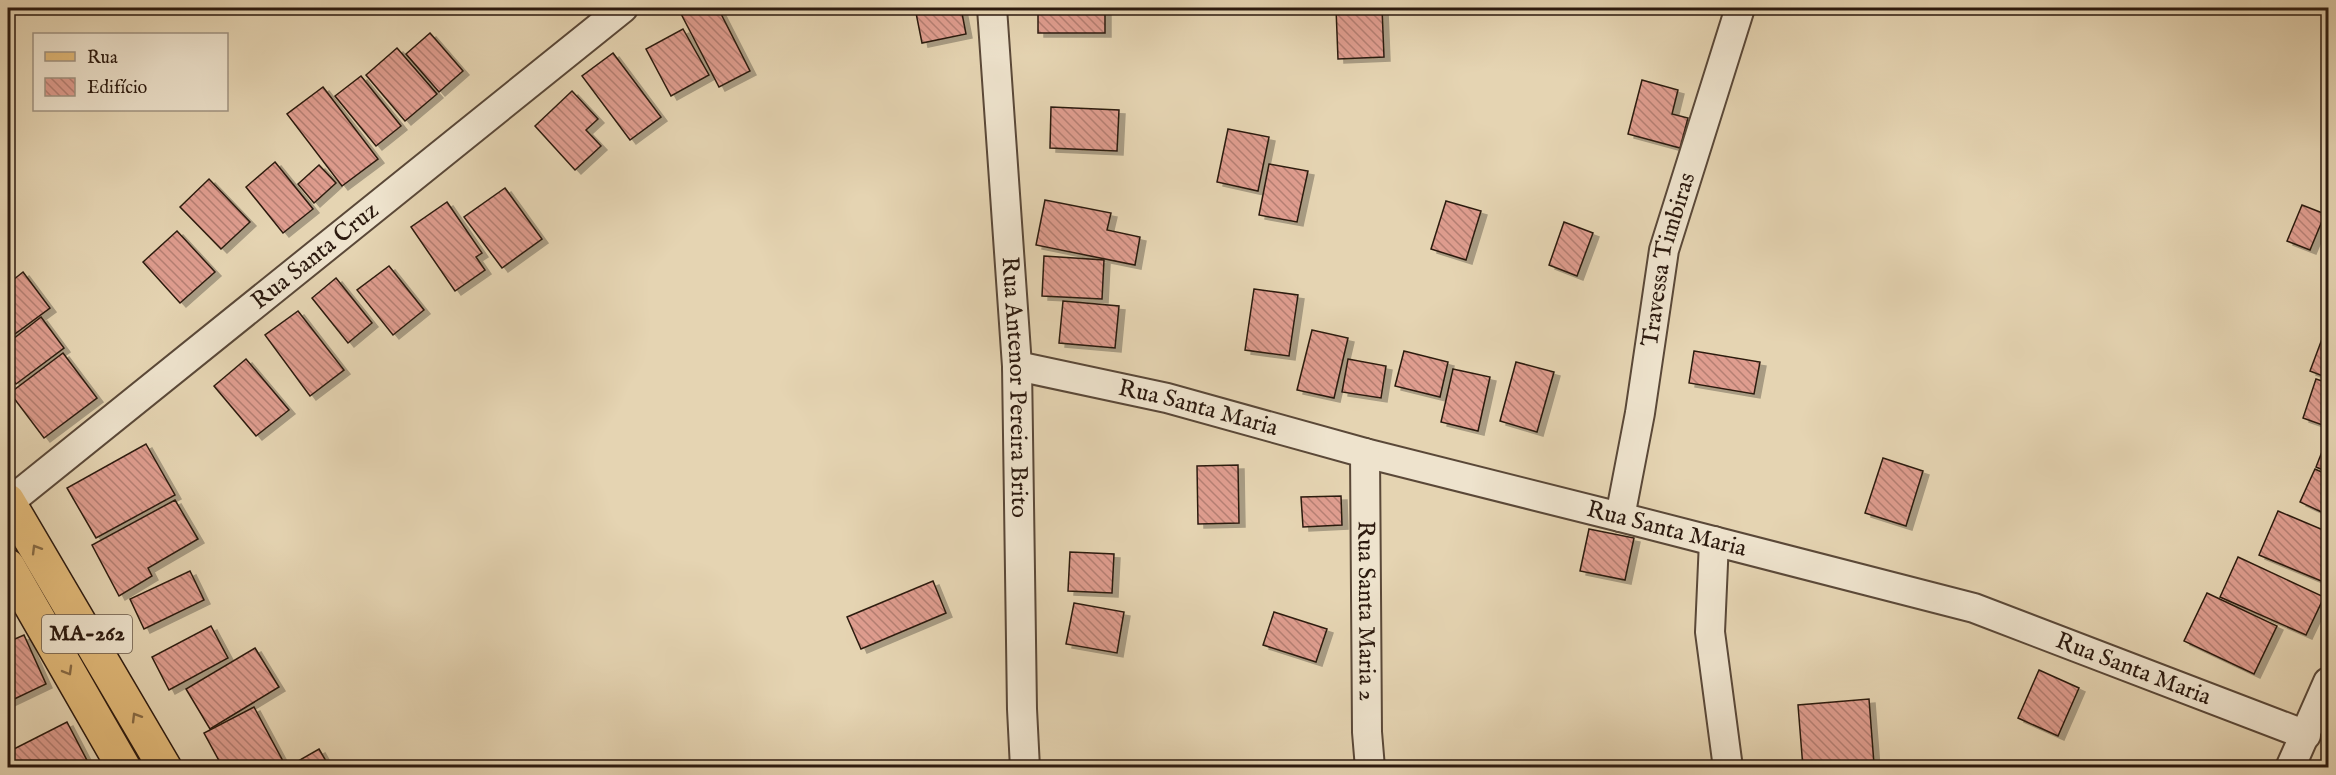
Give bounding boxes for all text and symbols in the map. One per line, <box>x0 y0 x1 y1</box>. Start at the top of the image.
legend <box>33 33 228 111</box>
text: Rua <box>87 47 118 70</box>
text: Edifício <box>87 77 148 100</box>
street label: Travessa Timbiras <box>1634 169 1703 349</box>
street label: Rua Santa Cruz <box>245 195 385 317</box>
street label: Rua Antenor Pereira Brito <box>994 256 1035 518</box>
street label: Rua Santa Maria <box>1115 373 1282 444</box>
street label: Rua Santa Maria <box>1583 494 1751 565</box>
street label: Rua Santa Maria 2 <box>1350 521 1382 701</box>
one-way arrow <box>32 545 43 555</box>
road number: MA-262 <box>42 615 132 653</box>
street label: Rua Santa Maria <box>2051 625 2216 713</box>
one-way arrow <box>61 665 73 675</box>
one-way arrow <box>131 713 143 723</box>

